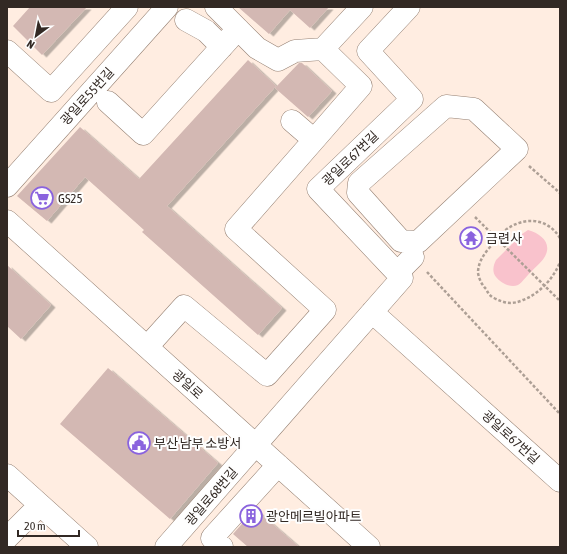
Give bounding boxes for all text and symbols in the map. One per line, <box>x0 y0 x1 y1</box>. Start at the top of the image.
north arrow <box>16 16 56 56</box>
text: N <box>25 38 37 51</box>
street label: 광일로55번길 <box>58 65 117 128</box>
street label: 광일로67번길 <box>319 128 381 189</box>
supermarket icon: GS25 <box>29 185 55 211</box>
place label: GS25 <box>58 191 83 206</box>
temple icon: 금련사 <box>458 225 484 251</box>
place label: 금련사 <box>486 231 522 246</box>
street label: 광일로 <box>169 367 206 402</box>
street label: 광일로67번길 <box>479 408 542 467</box>
public building icon: 부산 남부 소방서 <box>126 430 152 456</box>
place label: 부산 남부 소방서 <box>154 436 241 451</box>
street label: 광일로68번길 <box>182 464 241 528</box>
building icon: 광안메르빌아파트 <box>238 503 264 529</box>
place label: 광안메르빌아파트 <box>266 509 362 524</box>
scale bar <box>18 512 79 538</box>
text: 20 m <box>24 519 46 533</box>

